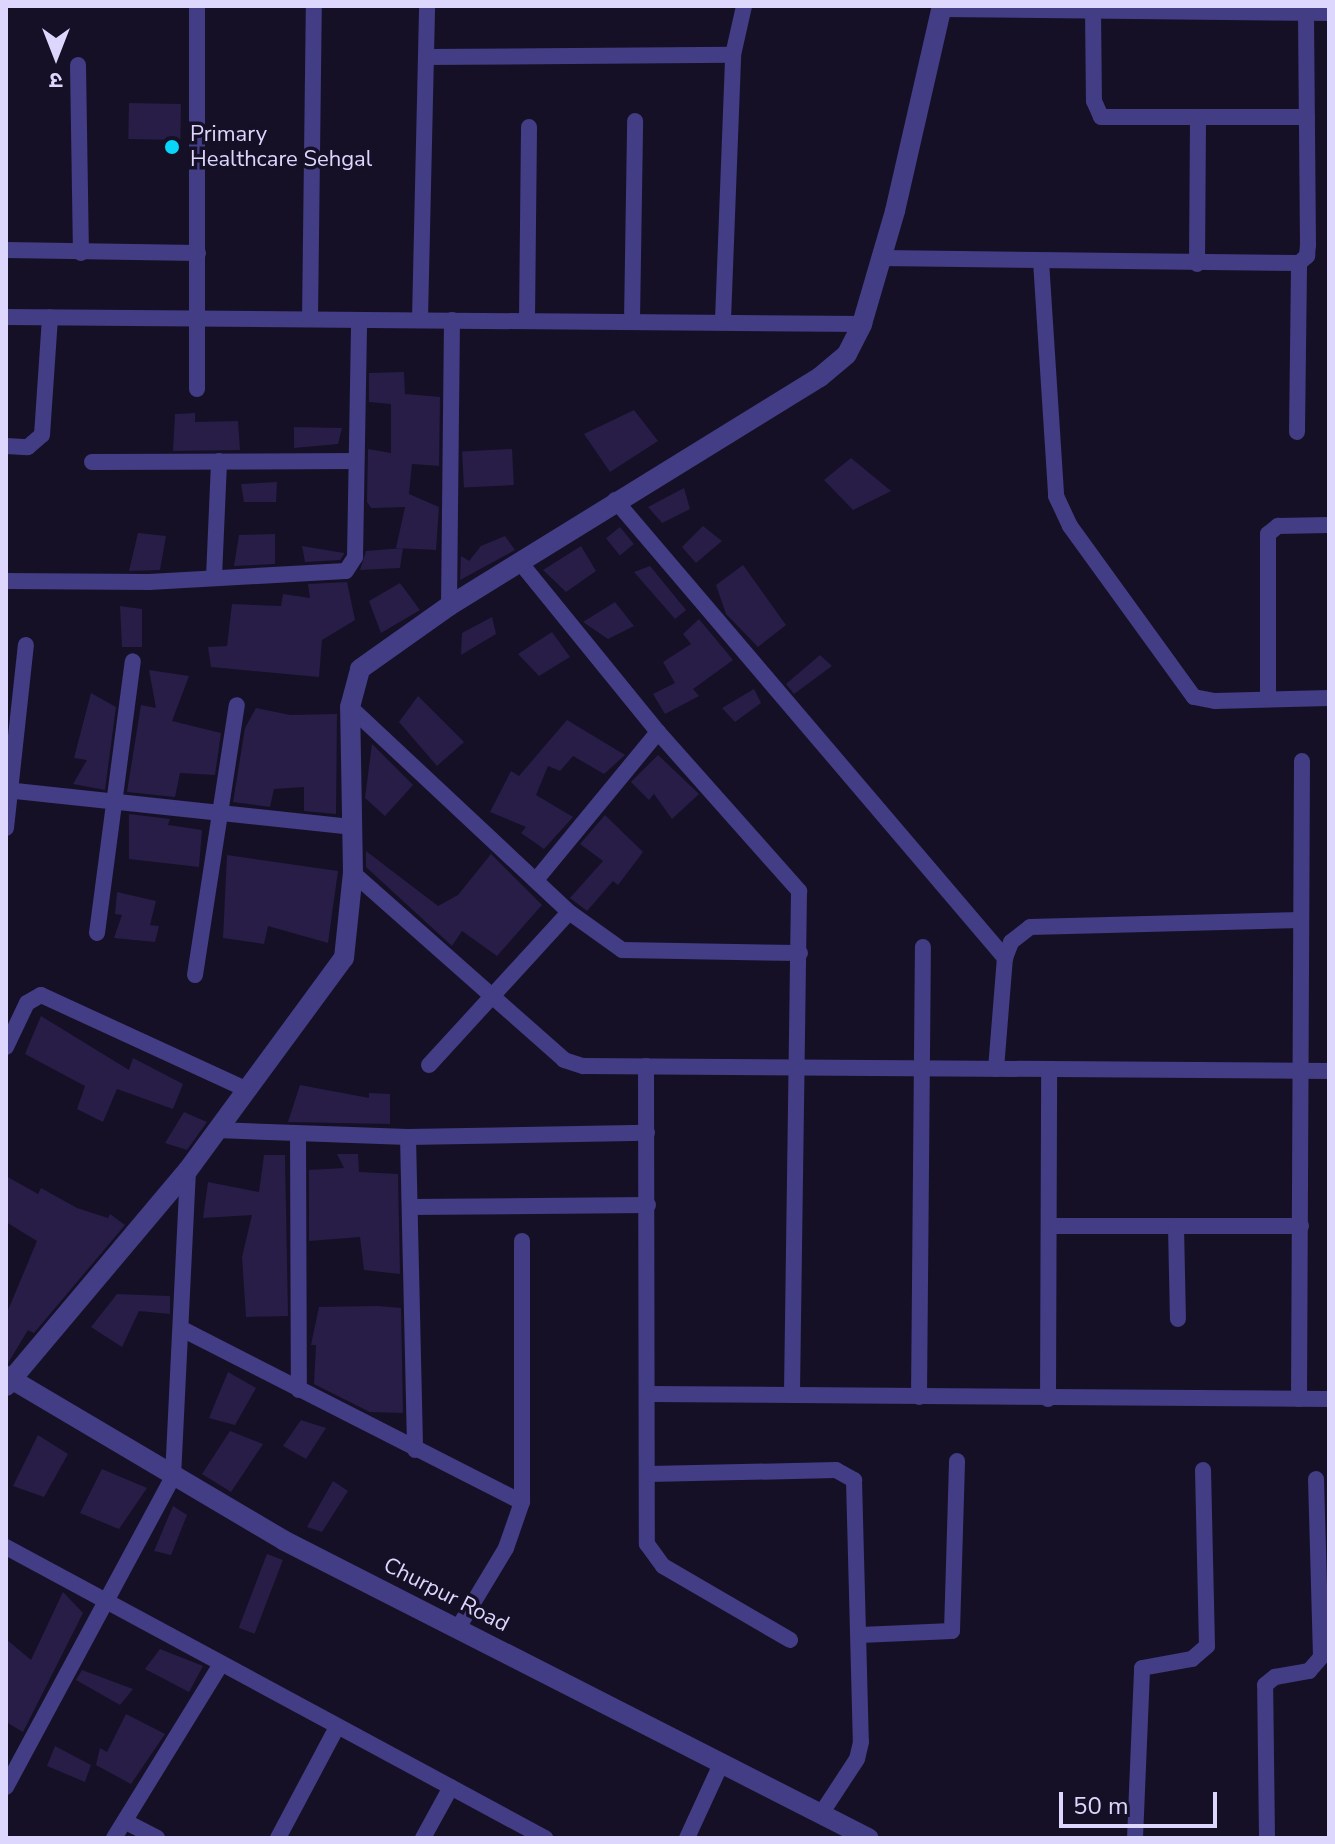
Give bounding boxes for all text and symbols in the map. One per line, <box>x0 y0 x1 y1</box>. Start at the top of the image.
north arrow <box>16 16 96 96</box>
text: उ <box>50 65 62 95</box>
place label: Primary Healthcare Sehgal <box>190 121 372 172</box>
marker: Primary Healthcare Sehgal <box>161 136 183 158</box>
street label: Churpur Road <box>379 1552 513 1638</box>
scale bar <box>1063 1776 1221 1826</box>
text: 50 m <box>1073 1790 1129 1822</box>

